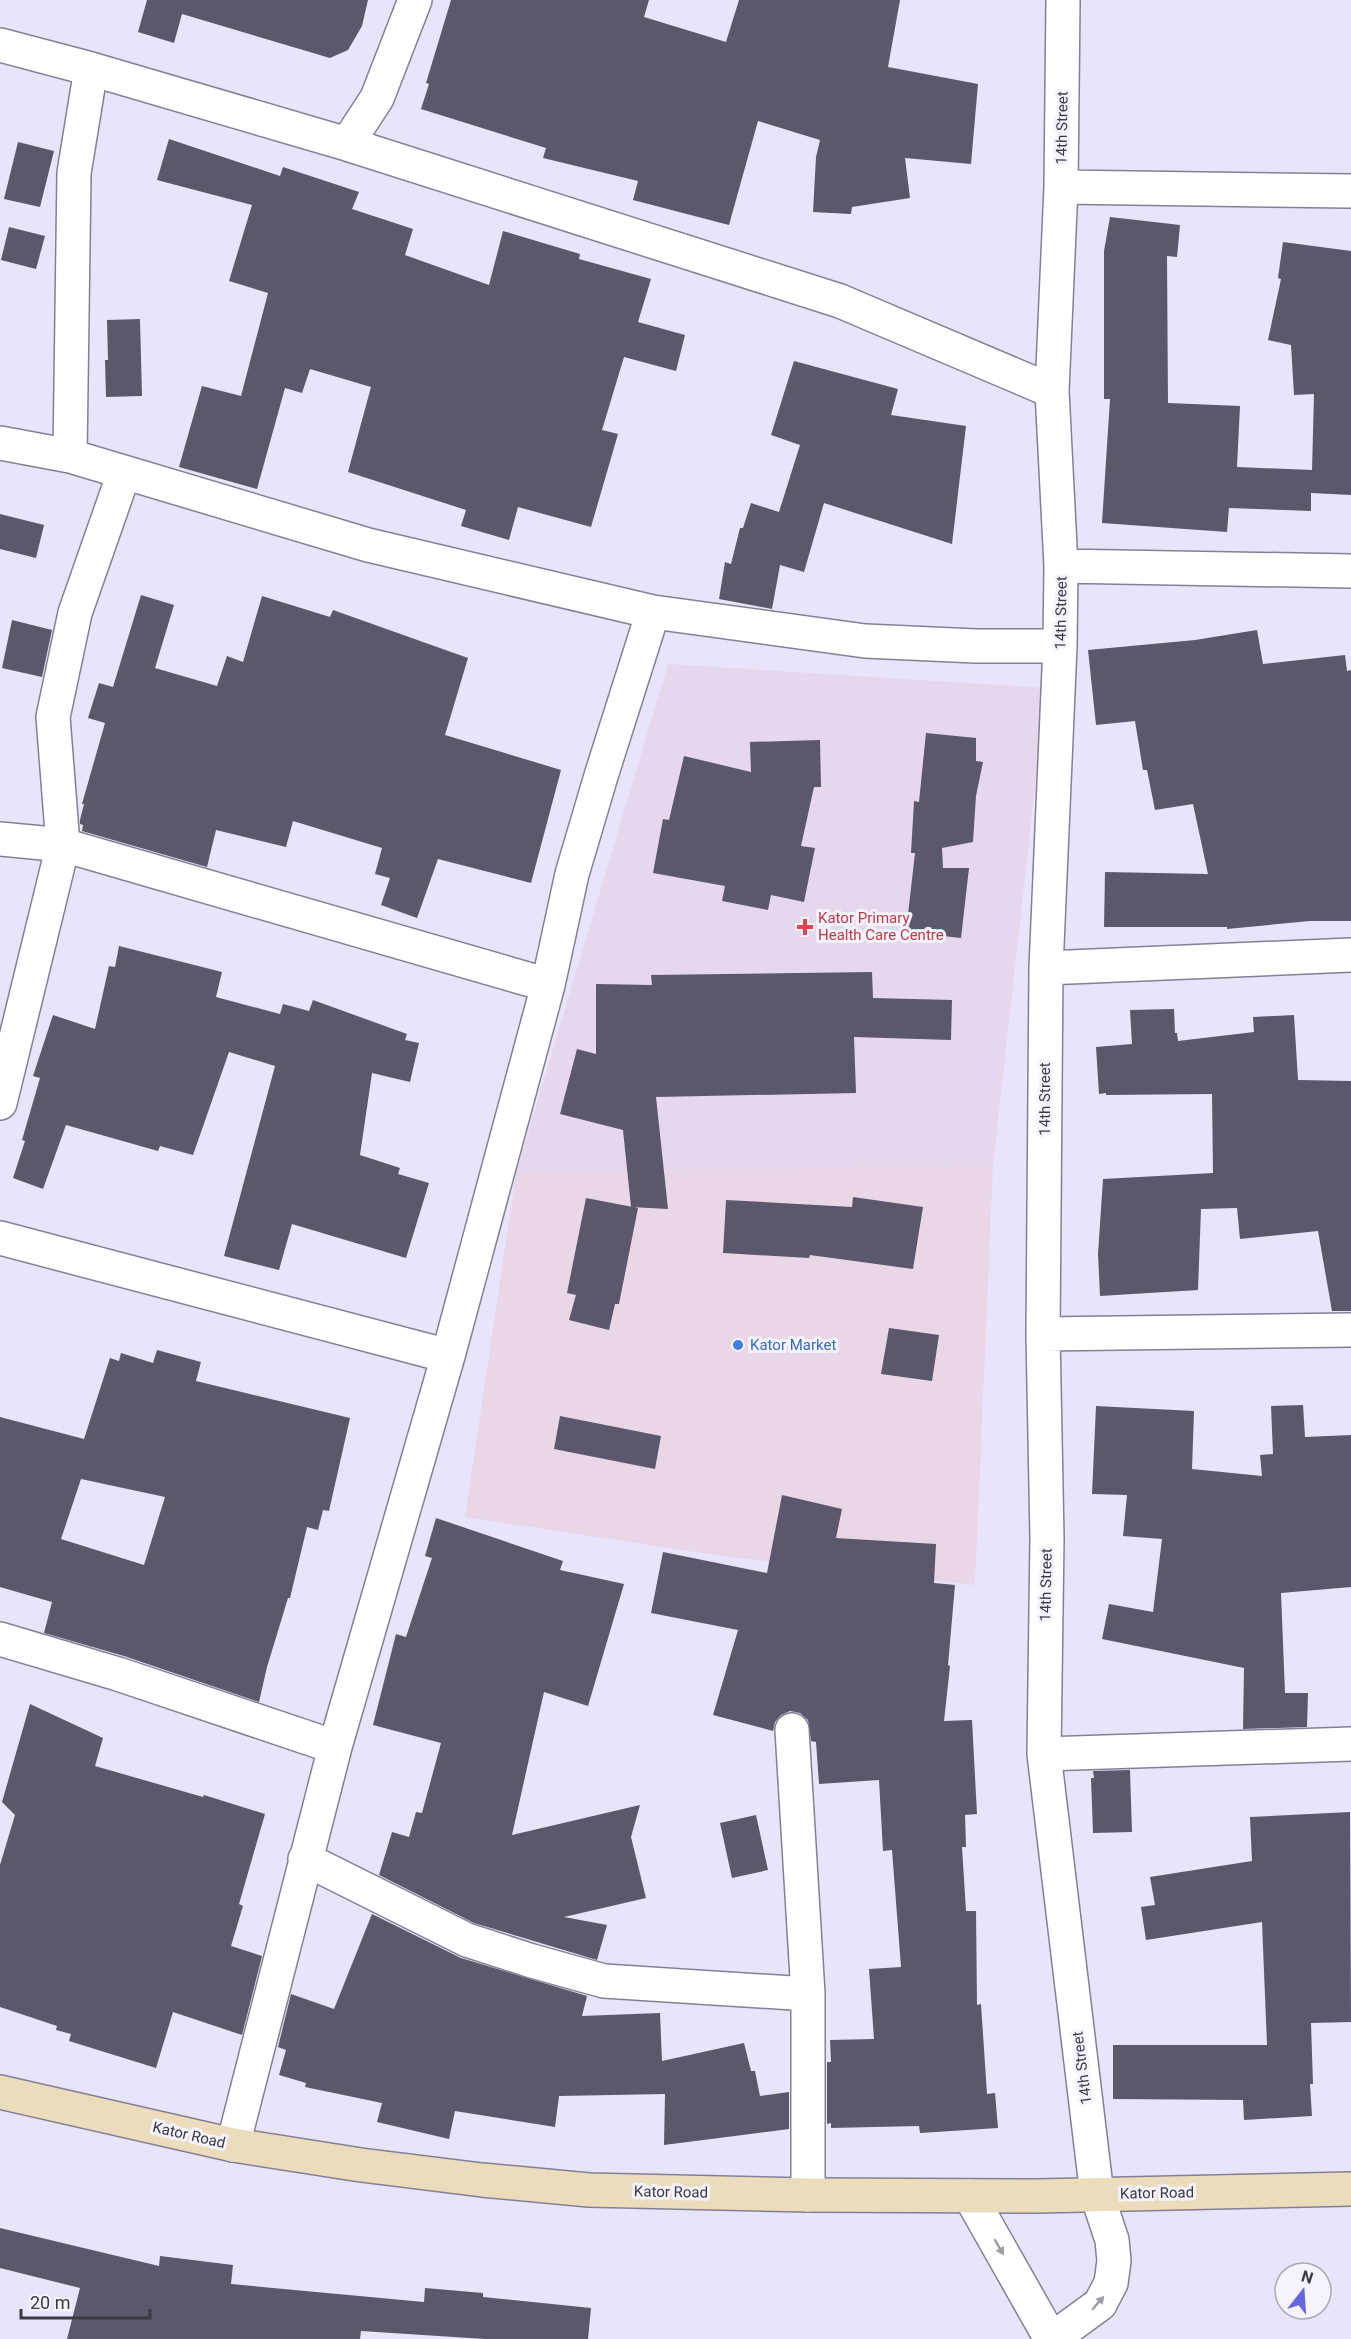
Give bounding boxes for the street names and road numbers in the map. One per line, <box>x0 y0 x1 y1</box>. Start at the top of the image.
street label: 14th Street <box>1052 91 1072 165</box>
street label: 14th Street <box>1051 576 1071 650</box>
street label: 14th Street <box>1036 1062 1054 1136</box>
street label: 14th Street <box>1036 1548 1056 1622</box>
street label: 14th Street <box>1069 2030 1095 2105</box>
street label: Kator Road <box>151 2118 227 2152</box>
street label: Kator Road <box>634 2182 708 2202</box>
street label: Kator Road <box>1120 2183 1194 2203</box>

